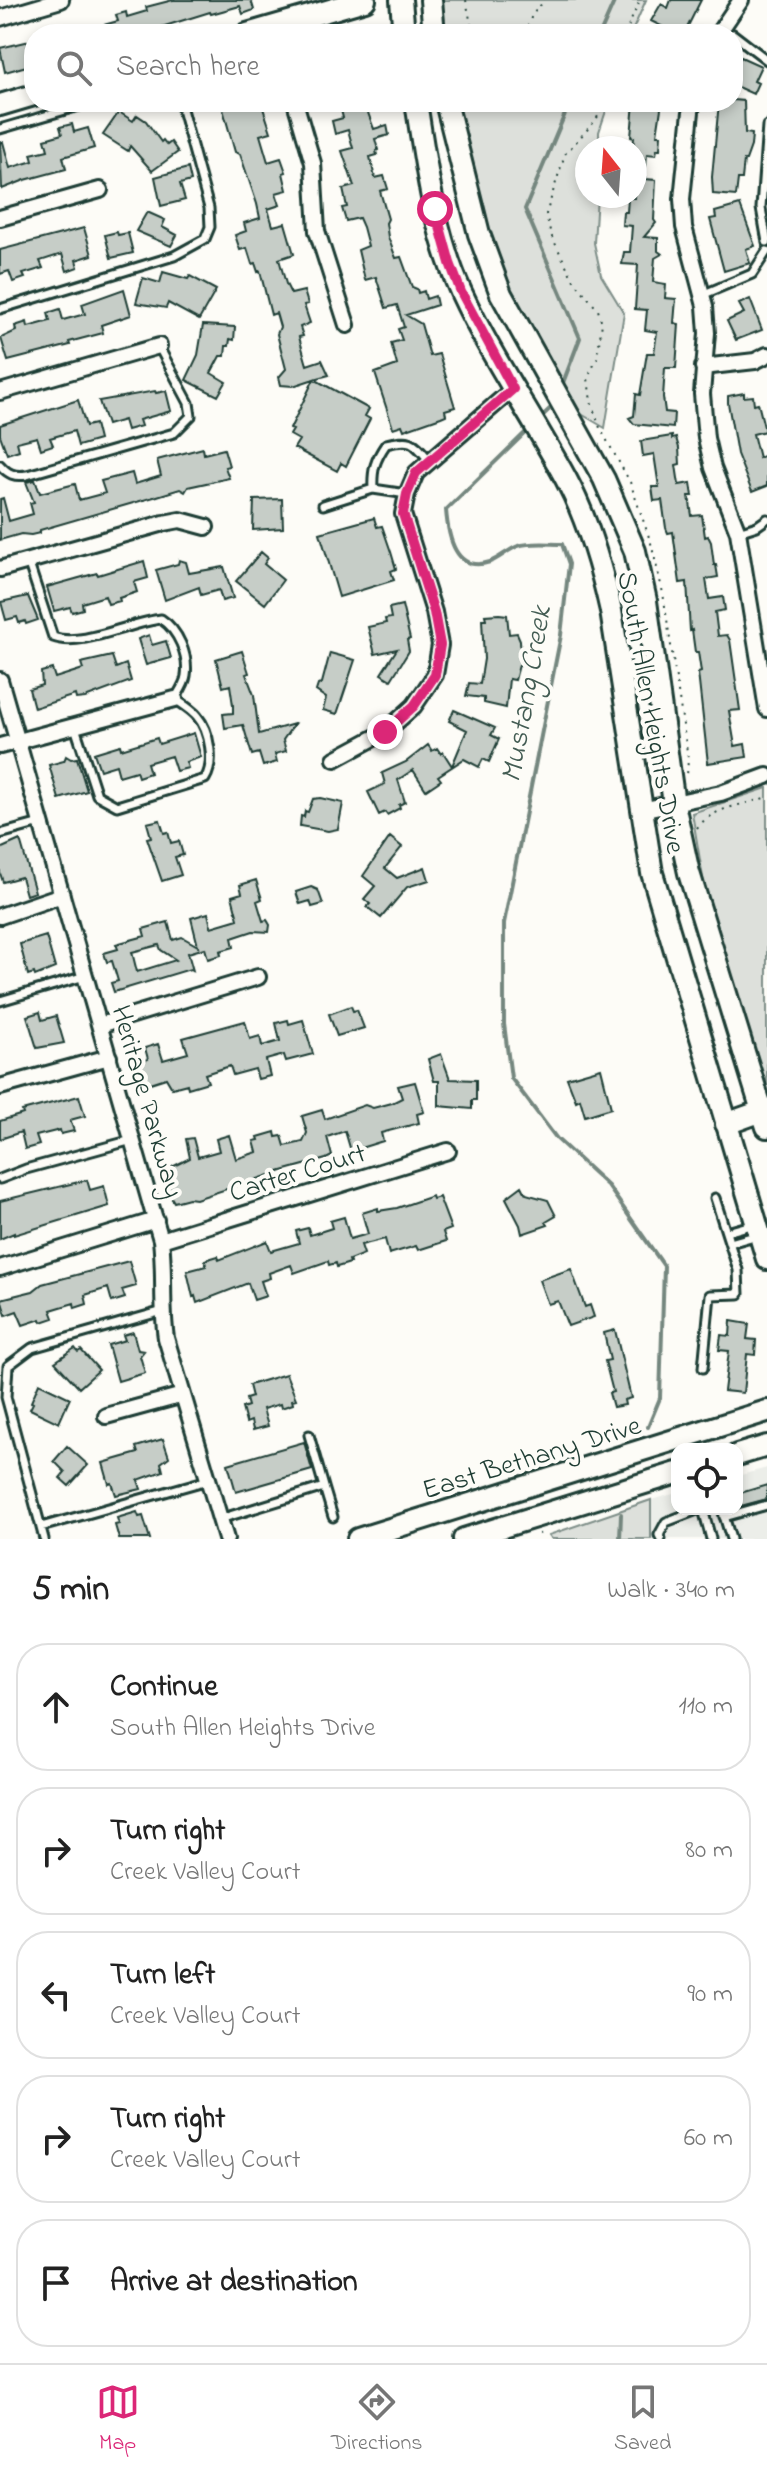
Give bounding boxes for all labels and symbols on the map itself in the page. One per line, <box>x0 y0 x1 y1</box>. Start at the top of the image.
north arrow <box>575 136 647 208</box>
route start <box>417 191 453 227</box>
street label: South Allen Heights Drive <box>605 568 695 857</box>
water label: Mustang Creek <box>491 601 565 786</box>
route end <box>367 714 403 750</box>
street label: Heritage Parkway <box>99 1001 193 1203</box>
street label: Carter Court <box>225 1134 371 1215</box>
street label: East Bethany Drive <box>418 1406 647 1512</box>

